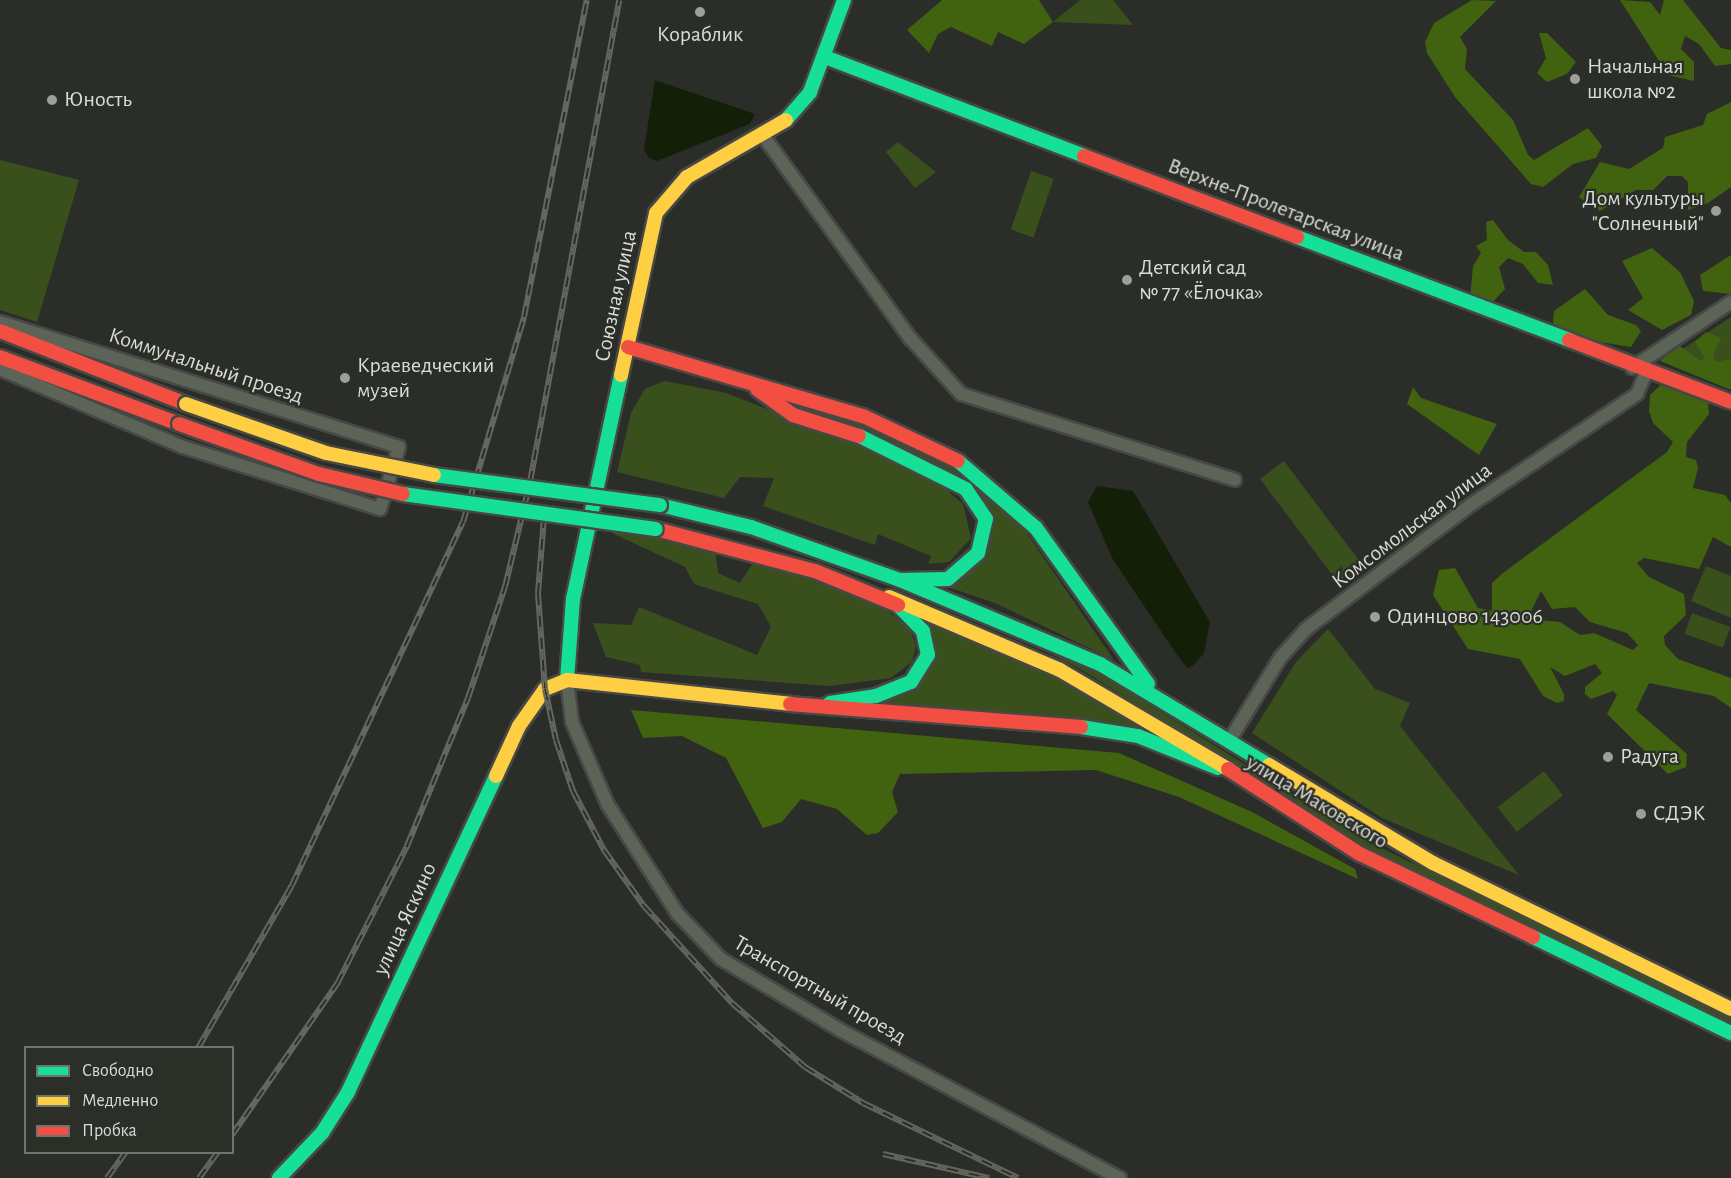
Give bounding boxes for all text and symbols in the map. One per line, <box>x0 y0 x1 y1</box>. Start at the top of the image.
marker: Кораблик <box>693 5 707 19</box>
place label: Кораблик <box>657 22 743 48</box>
place label: Начальная школа №2 <box>1587 53 1684 104</box>
marker: Начальная школа №2 <box>1568 72 1582 86</box>
place label: Юность <box>64 87 132 113</box>
marker: Юность <box>45 93 59 107</box>
street label: Верхне-Пролетарская улица <box>1164 153 1408 267</box>
place label: Дом культуры "Солнечный" <box>1583 185 1704 236</box>
marker: Дом культуры "Солнечный" <box>1709 204 1723 218</box>
street label: Союзная улица <box>589 228 643 364</box>
place label: Детский сад № 77 «Ёлочка» <box>1139 254 1263 306</box>
marker: Детский сад № 77 «Ёлочка» <box>1120 273 1134 287</box>
street label: Коммунальный проезд <box>105 322 307 410</box>
place label: Краеведческий музей <box>357 352 494 404</box>
marker: Краеведческий музей <box>338 371 352 385</box>
street label: Комсомольская улица <box>1327 457 1497 595</box>
place label: Одинцово 143006 <box>1387 604 1543 630</box>
marker: Одинцово 143006 <box>1368 610 1382 624</box>
place label: Радуга <box>1620 744 1679 770</box>
street label: улица Маковского <box>1241 749 1393 855</box>
marker: Радуга <box>1601 750 1615 764</box>
place label: СДЭК <box>1653 801 1705 827</box>
marker: СДЭК <box>1634 807 1648 821</box>
street label: улица Яскино <box>368 859 442 979</box>
street label: Транспортный проезд <box>729 930 911 1050</box>
legend <box>24 1046 234 1154</box>
text: Свободно <box>82 1062 154 1080</box>
text: Медленно <box>82 1092 158 1110</box>
text: Пробка <box>82 1122 137 1140</box>

